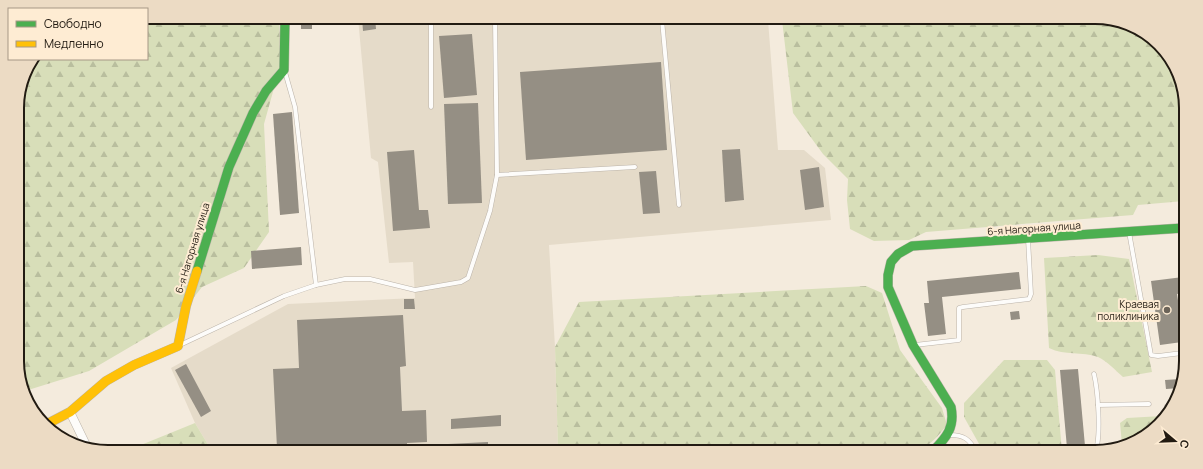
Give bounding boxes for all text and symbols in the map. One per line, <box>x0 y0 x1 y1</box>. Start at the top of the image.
legend <box>8 8 148 60</box>
text: Свободно <box>44 15 102 32</box>
text: Медленно <box>44 35 104 52</box>
street label: 6-я Нагорная улица <box>172 201 212 295</box>
street label: 6-я Нагорная улица <box>987 218 1081 238</box>
place label: Краевая поликлиника <box>1098 297 1159 323</box>
marker: Краевая поликлиника <box>1162 305 1172 315</box>
north arrow <box>1155 421 1195 461</box>
text: С <box>1177 438 1193 451</box>

